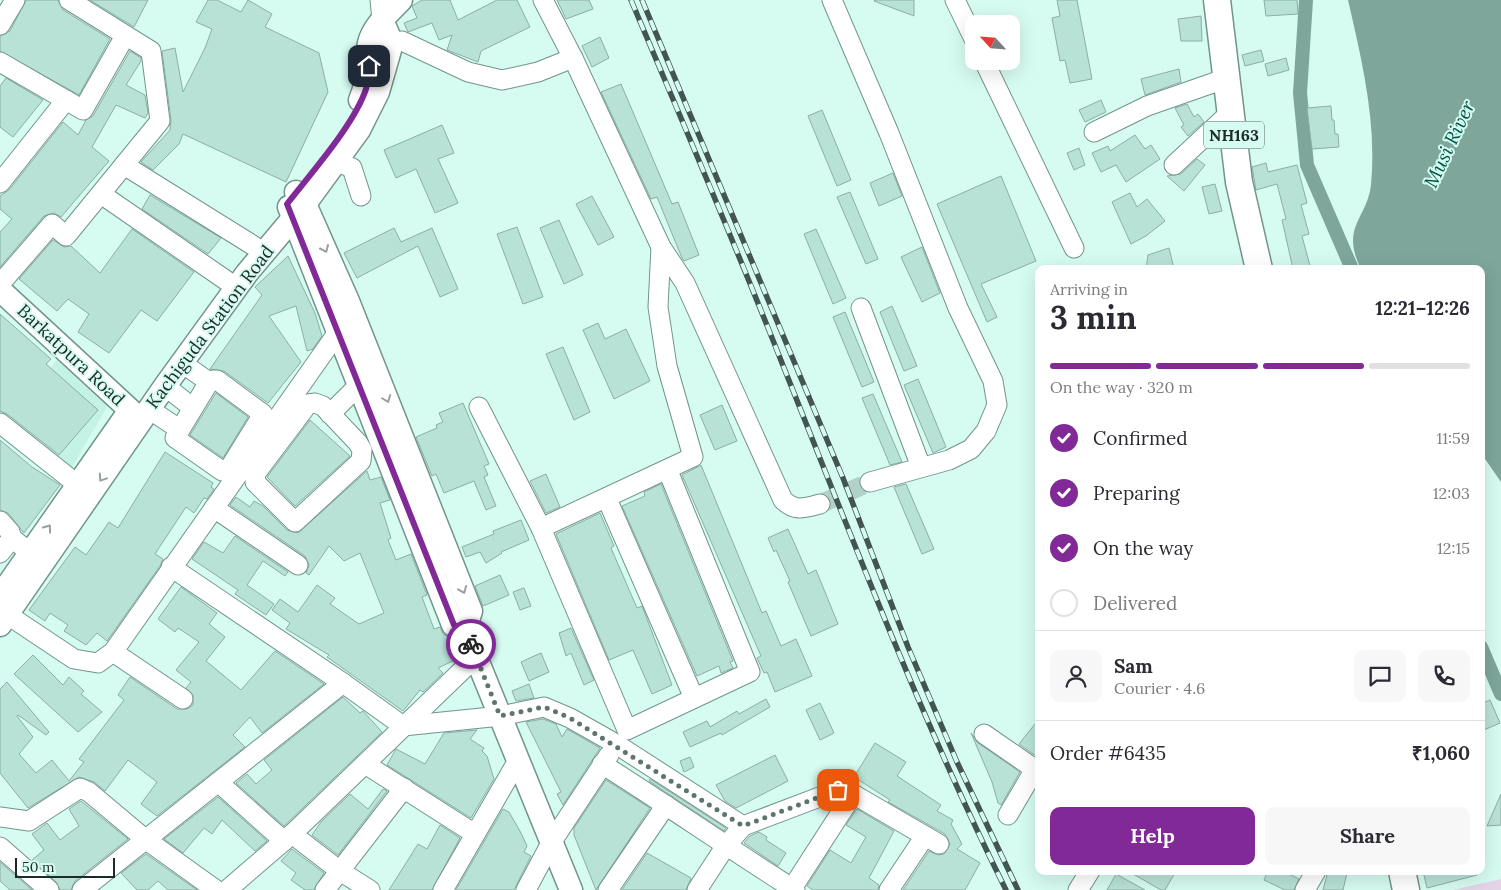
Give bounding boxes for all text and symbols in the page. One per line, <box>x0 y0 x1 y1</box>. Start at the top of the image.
north arrow <box>965 15 1020 70</box>
map controls <box>965 15 1020 70</box>
pin <box>348 45 390 87</box>
icon: home <box>355 52 383 80</box>
water label: Musi River <box>1418 96 1480 191</box>
road number: NH163 <box>1204 122 1264 148</box>
street label: Kachiguda Station Road <box>141 240 279 413</box>
one-way arrow <box>319 244 330 253</box>
text: Arriving in <box>1050 279 1128 299</box>
text: 12:21–12:26 <box>1375 296 1470 320</box>
text: 3 min <box>1050 297 1137 338</box>
street label: Barkatpura Road <box>13 299 130 411</box>
text: On the way · 320 m <box>1050 377 1193 397</box>
one-way arrow <box>381 394 391 403</box>
icon: check <box>1050 424 1078 452</box>
text: Confirmed <box>1093 426 1188 450</box>
text: 11:59 <box>1436 428 1470 448</box>
one-way arrow <box>98 473 108 482</box>
icon: check <box>1050 479 1078 507</box>
text: Preparing <box>1093 481 1180 505</box>
text: 12:03 <box>1433 483 1470 503</box>
one-way arrow <box>42 524 51 533</box>
icon: check <box>1050 534 1078 562</box>
text: On the way <box>1093 536 1193 560</box>
text: 12:15 <box>1437 538 1470 558</box>
one-way arrow <box>456 585 467 594</box>
text: Delivered <box>1093 591 1177 615</box>
courier <box>446 619 496 669</box>
icon: bike <box>457 630 485 658</box>
button: person <box>1050 650 1102 702</box>
button: chat <box>1354 650 1406 702</box>
button: phone <box>1418 650 1470 702</box>
text: Sam <box>1114 654 1153 678</box>
text: Courier · 4.6 <box>1114 678 1205 698</box>
text: Order #6435 <box>1050 741 1166 765</box>
text: ₹1,060 <box>1412 741 1470 765</box>
pin <box>817 769 859 811</box>
icon: bag <box>824 776 852 804</box>
button: Help <box>1050 807 1255 865</box>
button: Share <box>1265 807 1470 865</box>
scale bar <box>15 855 115 878</box>
text: 50 m <box>22 858 55 876</box>

